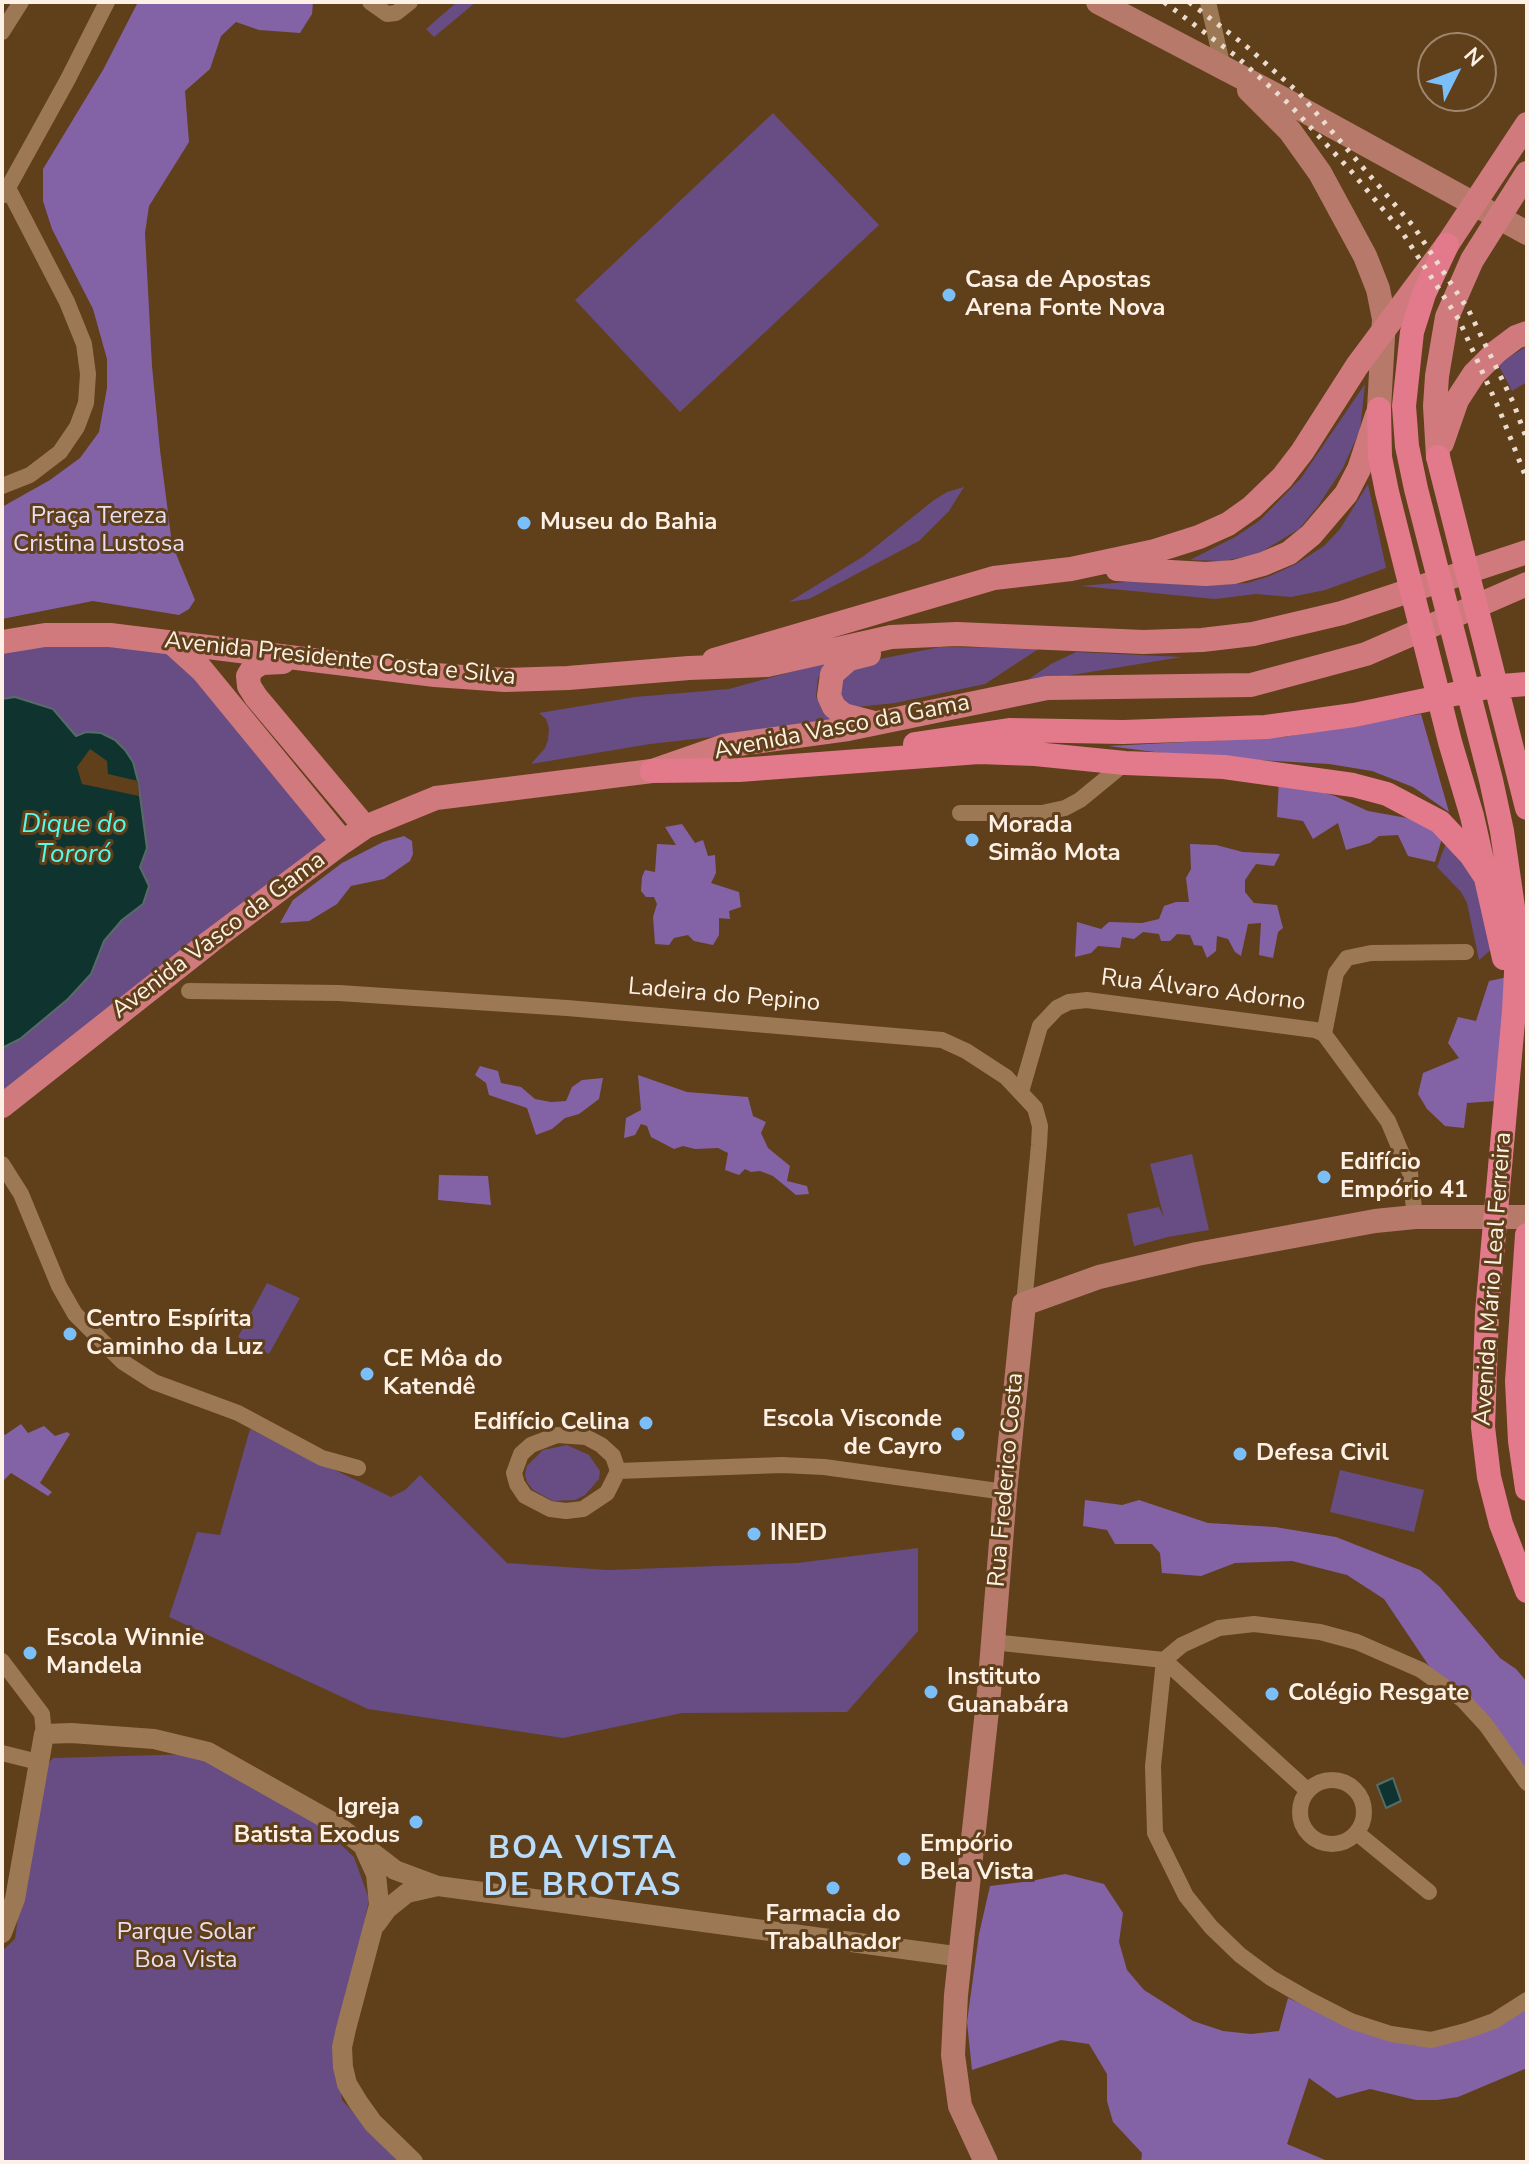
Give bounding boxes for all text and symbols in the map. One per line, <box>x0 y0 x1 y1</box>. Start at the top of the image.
north arrow <box>1417 32 1497 112</box>
text: N <box>1457 41 1490 73</box>
place label: Casa de Apostas Arena Fonte Nova <box>965 267 1165 323</box>
marker: Casa de Apostas Arena Fonte Nova <box>940 286 958 304</box>
park label: Praça Tereza Cristina Lustosa <box>13 503 185 559</box>
place label: Museu do Bahia <box>540 509 717 537</box>
marker: Museu do Bahia <box>515 514 533 532</box>
street label: Avenida Presidente Costa e Silva <box>163 627 517 693</box>
street label: Avenida Vasco da Gama <box>712 689 972 767</box>
water label: Dique do Tororó <box>21 810 127 872</box>
place label: Morada Simão Mota <box>988 812 1121 868</box>
marker: Morada Simão Mota <box>963 831 981 849</box>
street label: Avenida Vasco da Gama <box>107 846 331 1026</box>
street label: Rua Álvaro Adorno <box>1099 964 1307 1018</box>
street label: Ladeira do Pepino <box>627 973 821 1019</box>
street label: Avenida Mário Leal Ferreira <box>1469 1131 1519 1427</box>
place label: Edifício Empório 41 <box>1340 1149 1468 1205</box>
marker: Edifício Empório 41 <box>1315 1168 1333 1186</box>
place label: Centro Espírita Caminho da Luz <box>86 1306 263 1362</box>
marker: Centro Espírita Caminho da Luz <box>61 1325 79 1343</box>
place label: CE Môa do Katendê <box>383 1346 503 1402</box>
marker: CE Môa do Katendê <box>358 1365 376 1383</box>
street label: Rua Frederico Costa <box>983 1372 1031 1588</box>
place label: Escola Visconde de Cayro <box>763 1406 942 1462</box>
place label: Edifício Celina <box>473 1409 630 1437</box>
marker: Edifício Celina <box>637 1414 655 1432</box>
marker: Escola Visconde de Cayro <box>949 1425 967 1443</box>
place label: Defesa Civil <box>1256 1440 1389 1468</box>
marker: Defesa Civil <box>1231 1445 1249 1463</box>
place label: INED <box>770 1520 827 1548</box>
marker: INED <box>745 1525 763 1543</box>
place label: Escola Winnie Mandela <box>46 1625 204 1681</box>
marker: Escola Winnie Mandela <box>21 1644 39 1662</box>
place label: Instituto Guanabára <box>947 1664 1069 1720</box>
place label: Colégio Resgate <box>1288 1680 1469 1708</box>
marker: Instituto Guanabára <box>922 1683 940 1701</box>
marker: Colégio Resgate <box>1263 1685 1281 1703</box>
place label: Igreja Batista Exodus <box>234 1794 400 1850</box>
marker: Igreja Batista Exodus <box>407 1813 425 1831</box>
district label: BOA VISTA DE BROTAS <box>484 1831 682 1906</box>
place label: Empório Bela Vista <box>920 1831 1034 1887</box>
marker: Empório Bela Vista <box>895 1850 913 1868</box>
marker: Farmacia do Trabalhador <box>824 1879 842 1897</box>
place label: Farmacia do Trabalhador <box>765 1901 901 1957</box>
park label: Parque Solar Boa Vista <box>117 1919 255 1975</box>

